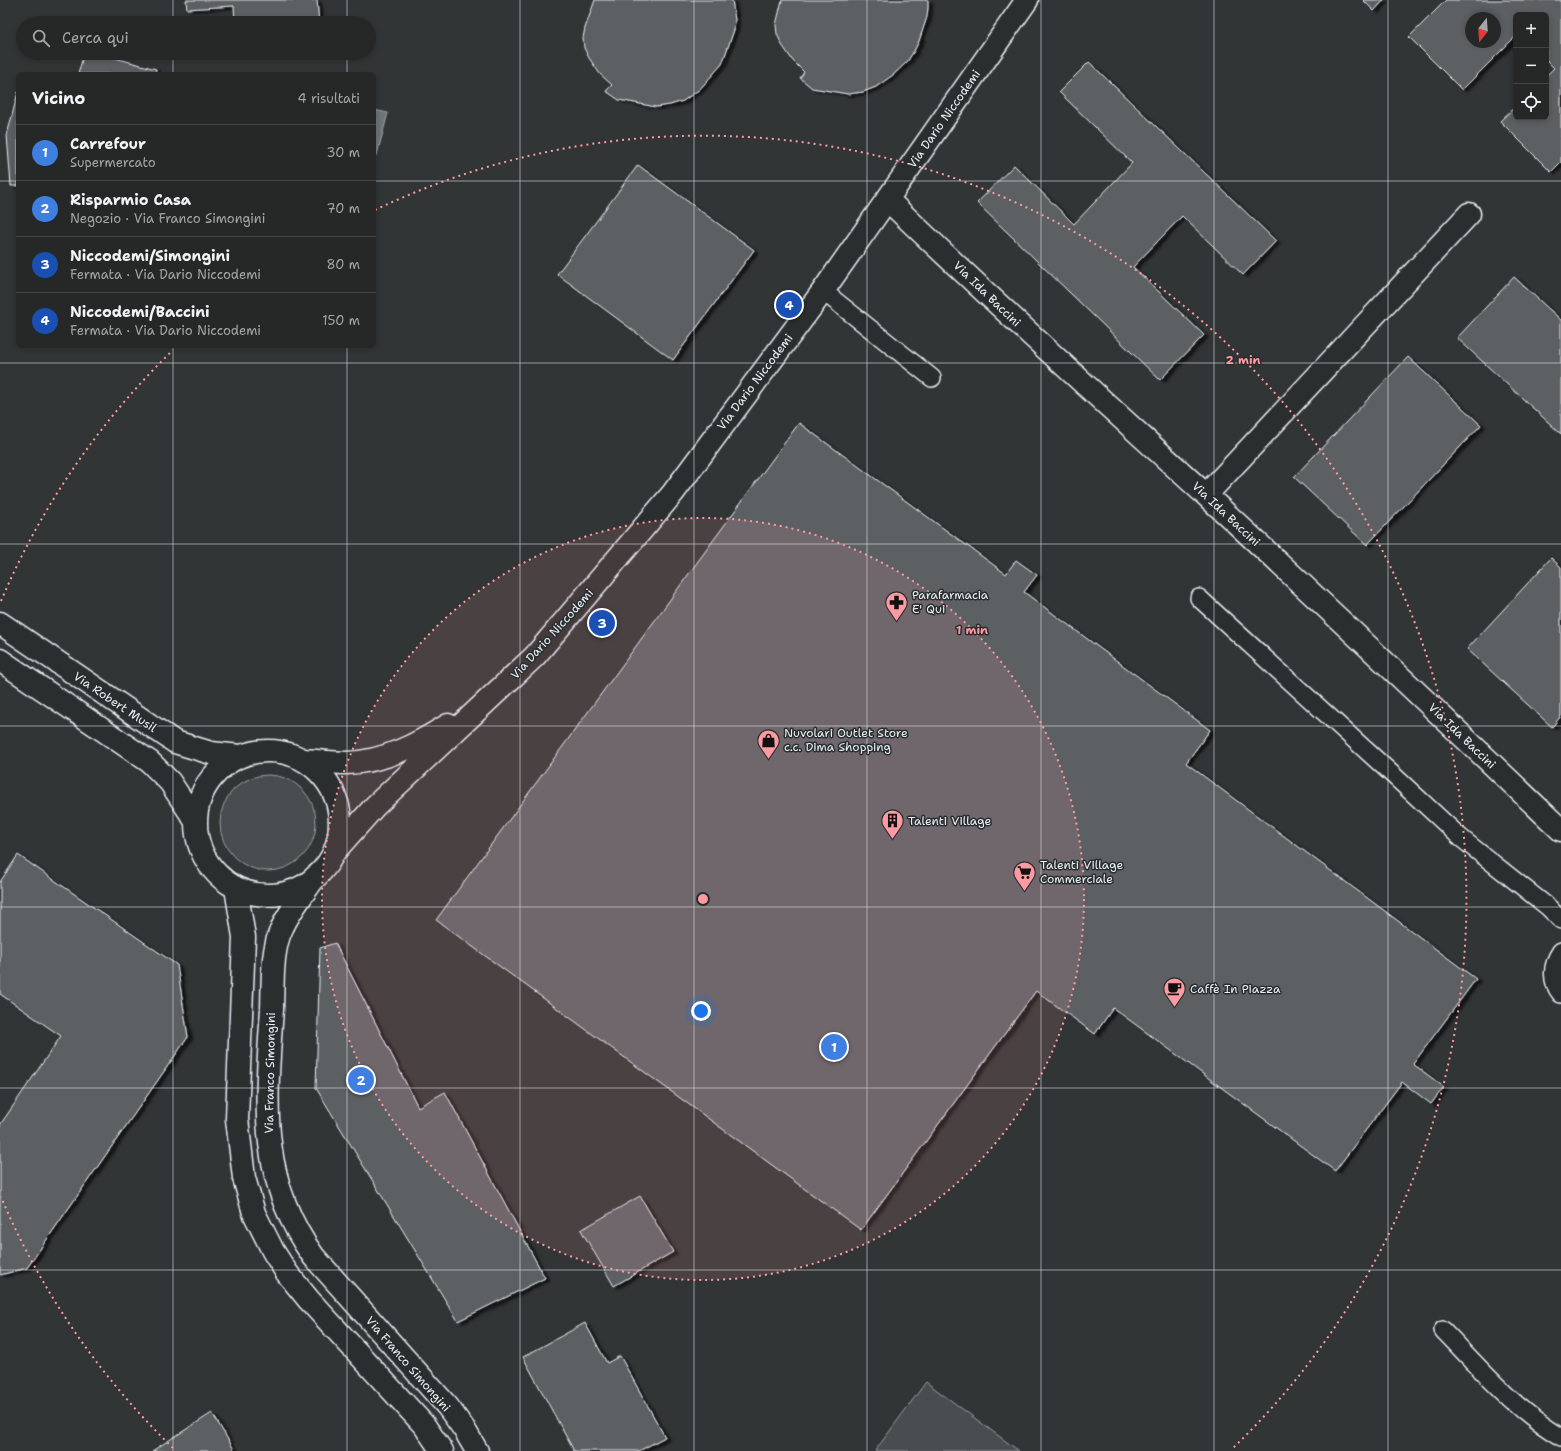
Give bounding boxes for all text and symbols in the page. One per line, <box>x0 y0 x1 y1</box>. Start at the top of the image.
north arrow <box>1465 12 1501 48</box>
map controls <box>1513 12 1549 120</box>
button: + <box>1513 12 1549 48</box>
search box <box>16 16 376 60</box>
icon: search <box>30 27 52 49</box>
text: Cerca qui <box>62 28 129 48</box>
button: − <box>1513 48 1549 84</box>
street label: Via Dario Niccodemi <box>904 67 984 171</box>
button: locate <box>1513 84 1549 120</box>
text: Vicino <box>32 87 85 109</box>
text: 4 risultati <box>297 90 360 107</box>
text: Carrefour <box>70 134 146 154</box>
text: 1 <box>42 144 48 161</box>
text: 30 m <box>326 144 360 161</box>
text: Supermercato <box>70 154 156 171</box>
text: Risparmio Casa <box>70 190 191 210</box>
text: 2 <box>40 200 50 217</box>
text: 70 m <box>326 200 360 217</box>
text: Negozio · Via Franco Simongini <box>70 210 265 227</box>
text: Niccodemi/Simongini <box>70 246 230 266</box>
text: 3 <box>40 256 50 273</box>
text: 80 m <box>326 256 360 273</box>
street label: Via Ida Baccini <box>950 258 1024 330</box>
text: Fermata · Via Dario Niccodemi <box>70 266 261 283</box>
pin: 4 <box>776 290 802 320</box>
text: Niccodemi/Baccini <box>70 302 210 322</box>
text: 4 <box>40 312 50 329</box>
text: 150 m <box>322 312 360 329</box>
text: Fermata · Via Dario Niccodemi <box>70 322 261 339</box>
street label: Via Dario Niccodemi <box>713 331 797 433</box>
text: 2 min <box>1226 352 1261 368</box>
street label: Via Ida Baccini <box>1188 478 1264 550</box>
street label: Via Dario Niccodemi <box>507 585 597 683</box>
place label: Parafarmacia E' Qui <box>912 587 989 617</box>
pharmacy icon: Parafarmacia E' Qui <box>883 589 909 622</box>
pin: 3 <box>589 608 615 638</box>
text: 1 min <box>956 622 988 638</box>
street label: Via Robert Musil <box>70 668 160 736</box>
street label: Via Ida Baccini <box>1425 700 1499 772</box>
place label: Nuvolari Outlet Store c.c. Dima Shopping <box>784 725 908 755</box>
shop icon: Nuvolari Outlet Store c.c. Dima Shopping <box>756 727 782 760</box>
building icon: Talenti Village <box>879 808 905 841</box>
place label: Talenti Village <box>908 813 991 829</box>
place label: Talenti Village Commerciale <box>1040 857 1123 887</box>
supermarket icon: Talenti Village Commerciale <box>1011 859 1037 892</box>
centre of rings <box>696 892 710 906</box>
cafe icon: Caffè In Piazza <box>1162 976 1188 1009</box>
place label: Caffè In Piazza <box>1190 981 1281 997</box>
your location <box>691 1001 711 1021</box>
street label: Via Franco Simongini <box>261 1012 279 1134</box>
pin: 1 <box>821 1032 847 1062</box>
pin: 2 <box>348 1065 374 1095</box>
street label: Via Franco Simongini <box>362 1313 454 1415</box>

